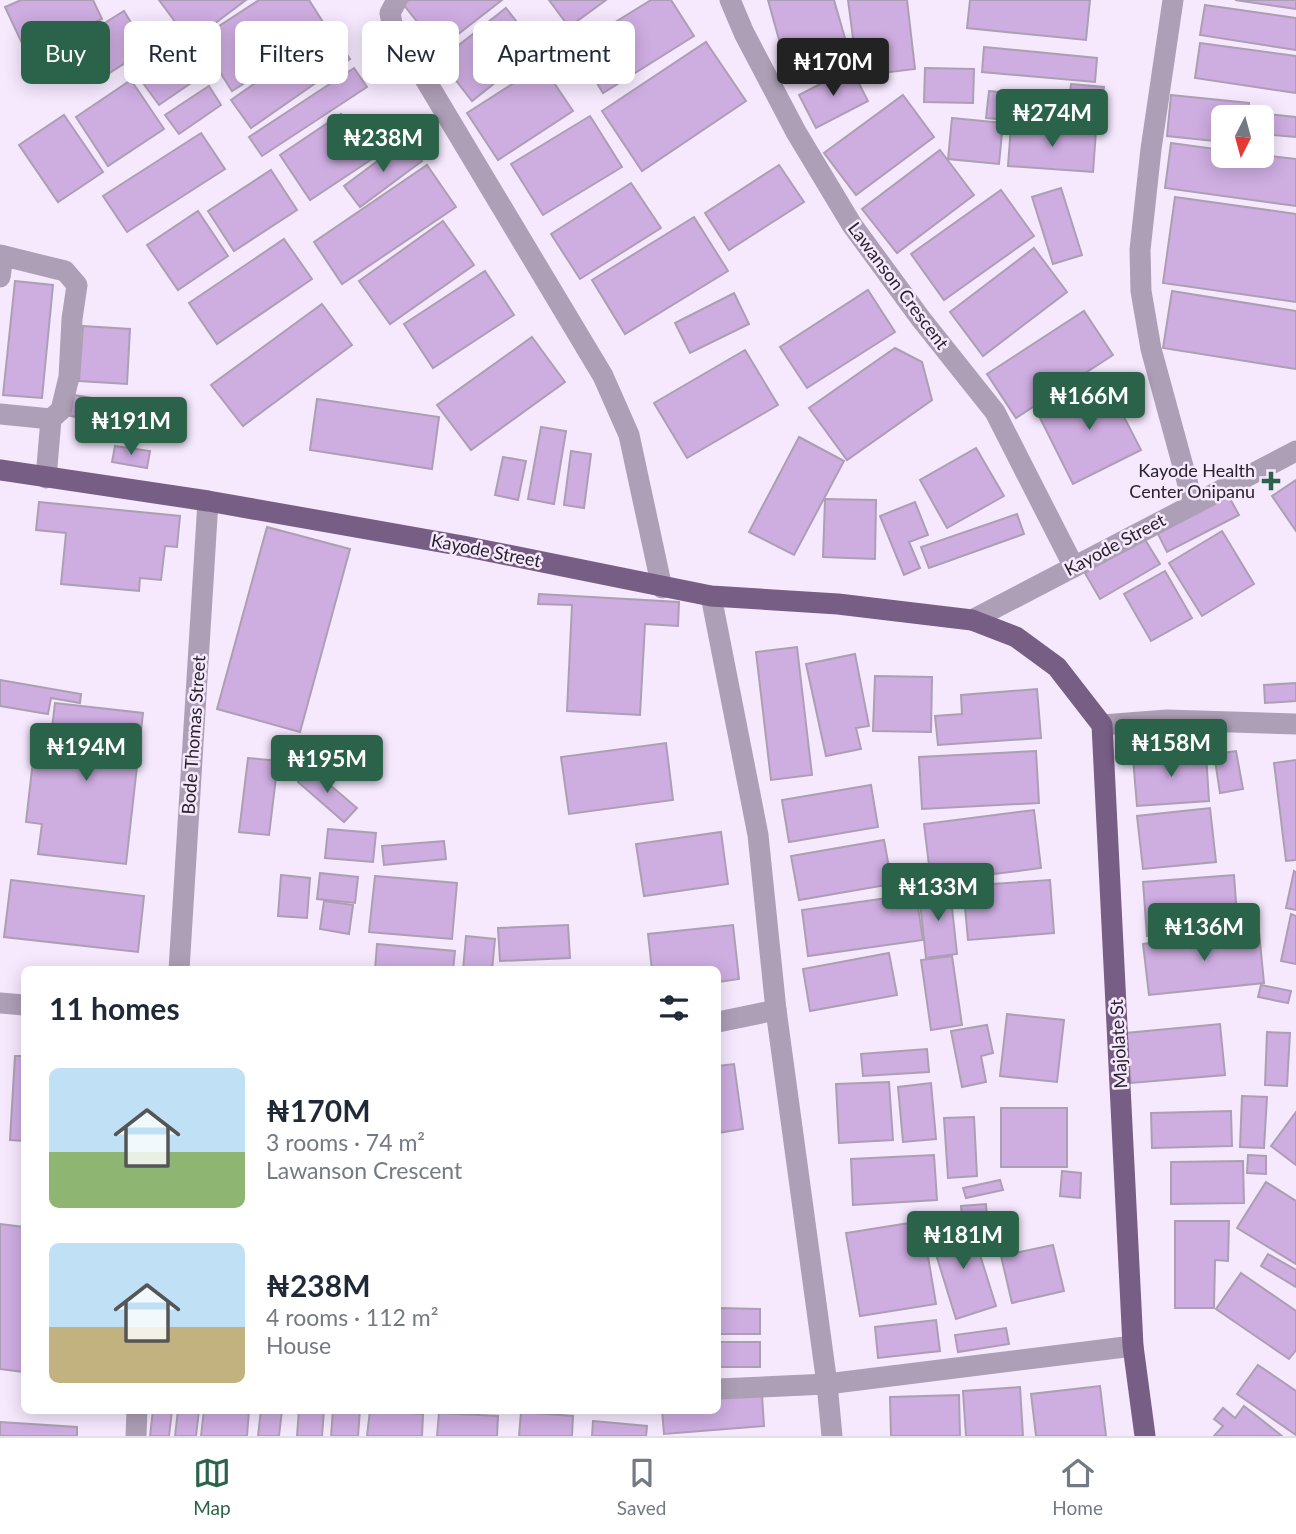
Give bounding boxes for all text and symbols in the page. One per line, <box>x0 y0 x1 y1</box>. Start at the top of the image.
chip: Buy <box>21 21 110 84</box>
chip: Rent <box>124 21 221 84</box>
chip: Filters <box>235 21 348 84</box>
chip: New <box>362 21 459 84</box>
chip: Apartment <box>473 21 635 84</box>
pin: ₦170M <box>784 38 882 98</box>
text: ₦170M <box>793 47 873 75</box>
pin: ₦274M <box>1003 90 1101 149</box>
text: ₦274M <box>1012 98 1092 126</box>
north arrow <box>1211 105 1274 168</box>
map controls <box>1211 105 1274 168</box>
pin: ₦238M <box>334 114 432 174</box>
text: ₦238M <box>343 123 423 151</box>
street label: Lawanson Crescent <box>844 217 954 354</box>
pin: ₦166M <box>1040 372 1138 432</box>
text: ₦166M <box>1049 381 1129 409</box>
pin: ₦191M <box>82 398 180 457</box>
text: ₦191M <box>91 406 171 434</box>
place label: Kayode Health Center Onipanu <box>1129 459 1255 502</box>
marker: Kayode Health Center Onipanu <box>1261 471 1281 491</box>
street label: Kayode Street <box>1060 508 1169 580</box>
street label: Kayode Street <box>429 529 544 572</box>
street label: Bode Thomas Street <box>176 654 210 815</box>
pin: ₦158M <box>1122 720 1220 779</box>
pin: ₦194M <box>37 724 135 783</box>
text: ₦158M <box>1131 728 1211 756</box>
text: ₦194M <box>46 732 126 760</box>
pin: ₦195M <box>278 736 376 795</box>
text: ₦195M <box>287 744 367 772</box>
pin: ₦133M <box>889 864 987 923</box>
text: ₦133M <box>898 872 978 900</box>
pin: ₦136M <box>1155 904 1253 963</box>
text: ₦136M <box>1164 912 1244 940</box>
icon: filters <box>655 989 693 1027</box>
text: 11 homes <box>49 990 180 1026</box>
street label: Majolate St <box>1105 998 1131 1089</box>
text: ₦170M <box>266 1092 371 1128</box>
icon: home <box>105 1096 189 1180</box>
text: 3 rooms · 74 m² <box>266 1128 425 1156</box>
text: Lawanson Crescent <box>266 1156 462 1184</box>
pin: ₦181M <box>914 1212 1012 1271</box>
text: ₦181M <box>923 1220 1003 1248</box>
text: ₦238M <box>266 1267 371 1303</box>
icon: home <box>105 1271 189 1355</box>
text: 4 rooms · 112 m² <box>266 1303 438 1331</box>
text: House <box>266 1331 331 1359</box>
tab: Map <box>193 1454 231 1519</box>
tab: Saved <box>617 1454 666 1519</box>
tab: Home <box>1052 1454 1103 1519</box>

